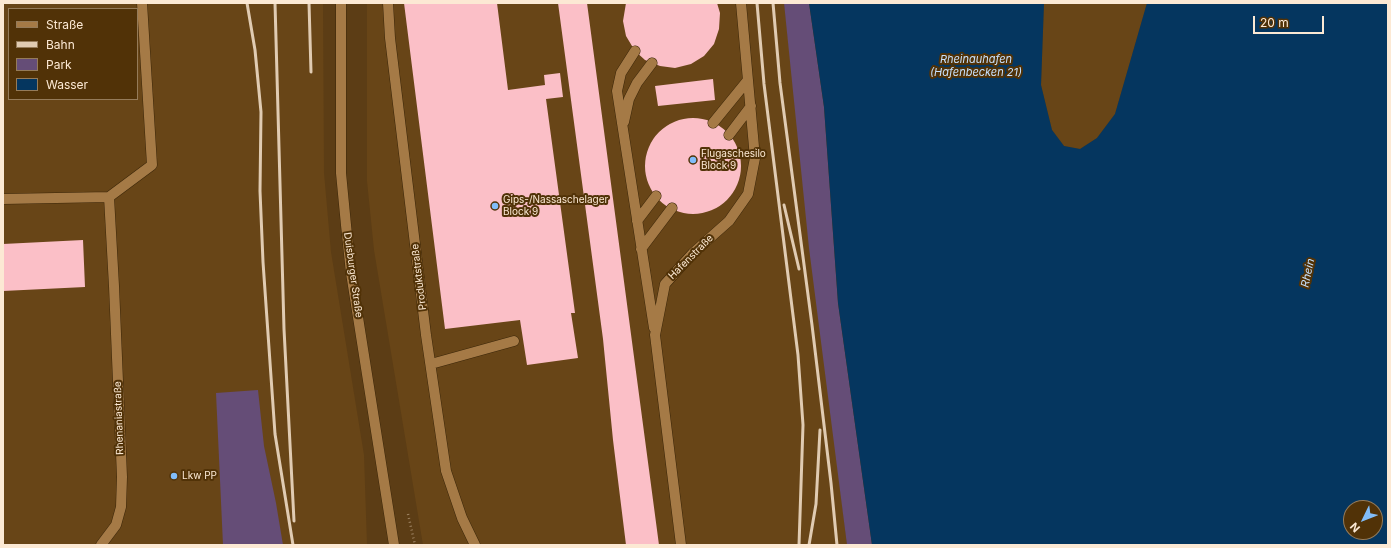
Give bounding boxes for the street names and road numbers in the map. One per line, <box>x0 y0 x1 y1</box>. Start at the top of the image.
street label: Duisburger Straße <box>341 232 365 318</box>
street label: Hafenstraße <box>666 232 716 282</box>
street label: Produktstraße <box>409 243 429 311</box>
street label: Rhenaniastraße <box>112 381 126 455</box>

